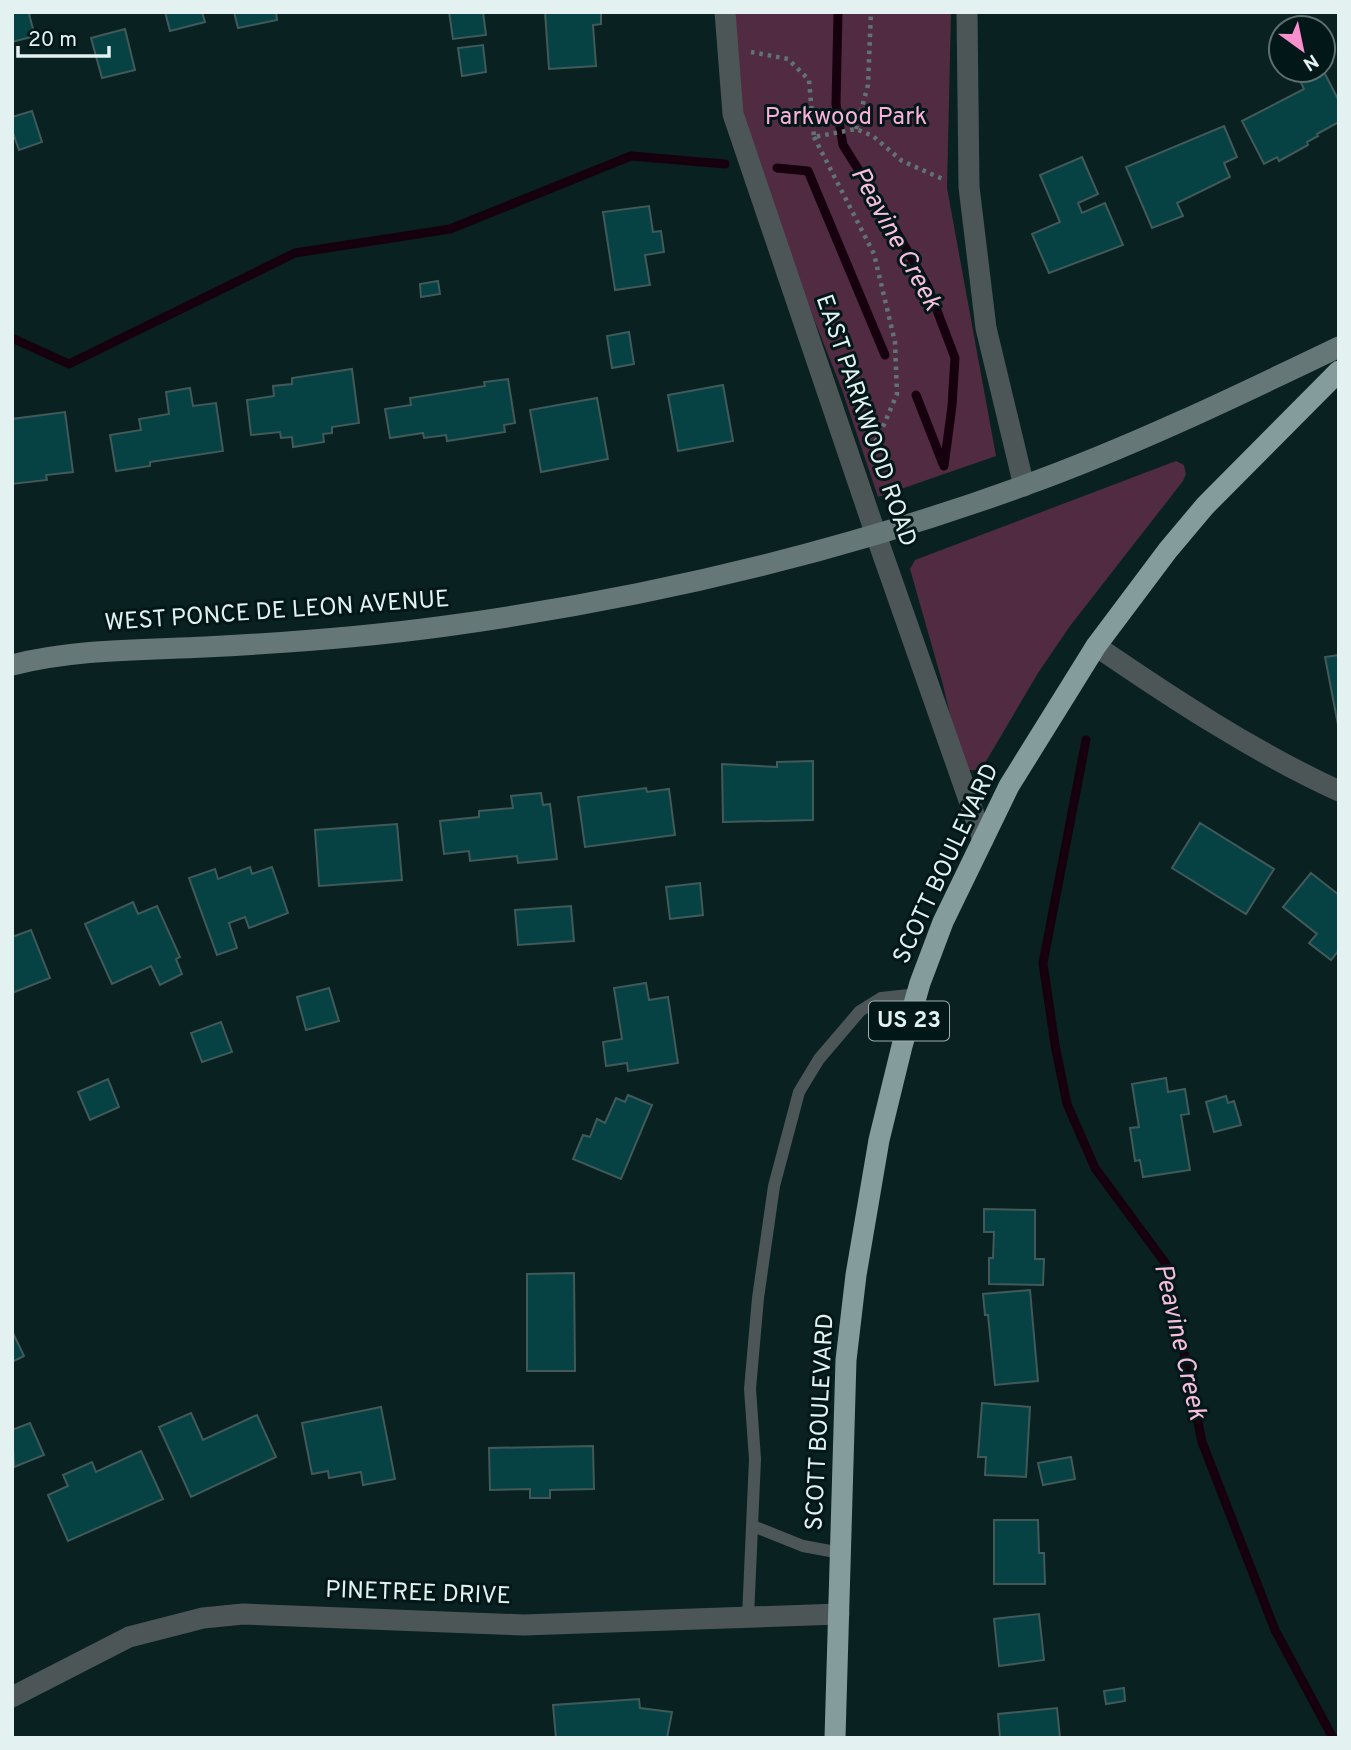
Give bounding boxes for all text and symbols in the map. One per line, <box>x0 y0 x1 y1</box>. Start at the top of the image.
scale bar <box>18 14 108 58</box>
north arrow <box>1267 14 1337 84</box>
text: 20 m <box>28 27 77 54</box>
text: N <box>1298 48 1322 75</box>
park label: Parkwood Park <box>765 103 927 133</box>
water label: Peavine Creek <box>842 161 949 317</box>
street label: EAST PARKWOOD ROAD <box>808 291 922 551</box>
street label: WEST PONCE DE LEON AVENUE <box>104 585 450 639</box>
street label: SCOTT BOULEVARD <box>887 759 1007 969</box>
road number: US 23 <box>869 1002 949 1040</box>
water label: Peavine Creek <box>1145 1261 1213 1424</box>
street label: SCOTT BOULEVARD <box>800 1313 842 1531</box>
street label: PINETREE DRIVE <box>325 1576 511 1612</box>

